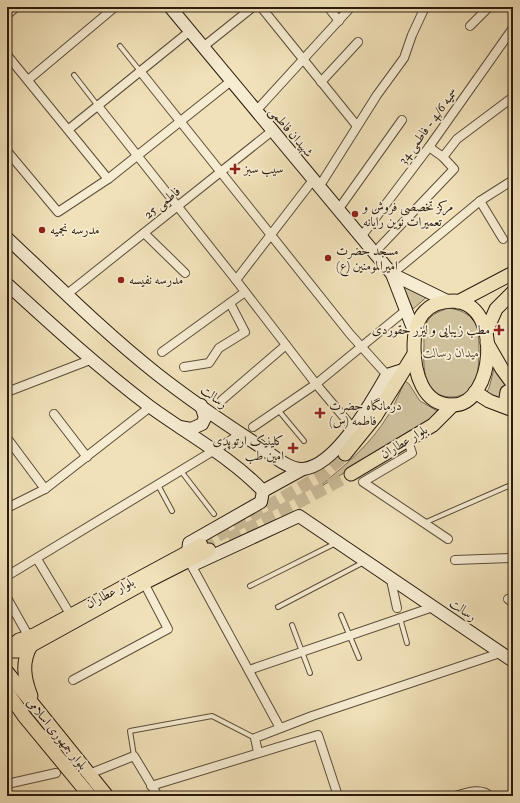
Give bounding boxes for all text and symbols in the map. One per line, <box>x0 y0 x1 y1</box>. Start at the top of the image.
street label: سمیه 4/6 - فاطمی 34 <box>395 85 462 168</box>
street label: شهیدان فاطمی <box>265 104 317 161</box>
place label: سیب سبز <box>242 161 283 178</box>
marker: سیب سبز <box>229 163 241 175</box>
street label: فاطمی 25 <box>140 183 184 223</box>
place label: مرکز تخصصی فروش و تعمیرات نوین رایانه <box>361 199 453 230</box>
marker: مرکز تخصصی فروش و تعمیرات نوین رایانه <box>350 209 360 219</box>
place label: مدرسه نجمیه <box>50 222 100 238</box>
marker: مدرسه نجمیه <box>37 225 47 235</box>
place label: مسجد حضرت امیرالمومنین (ع) <box>336 243 399 277</box>
marker: مسجد حضرت امیرالمومنین (ع) <box>323 253 333 263</box>
place label: مدرسه نفیسه <box>129 272 183 288</box>
marker: مدرسه نفیسه <box>116 275 126 285</box>
place label: مطب زیبایی و لیزر حقوردی <box>372 322 490 339</box>
marker: مطب زیبایی و لیزر حقوردی <box>493 324 505 336</box>
park label: میدان رسالت <box>423 345 479 361</box>
street label: رسالت <box>197 382 231 412</box>
place label: درمانگاه حضرت فاطمه (س) <box>329 397 402 429</box>
marker: درمانگاه حضرت فاطمه (س) <box>314 407 326 419</box>
street label: بلوار عطاران <box>377 422 431 462</box>
place label: کلینیک ارتوپدی امین طب <box>212 433 284 465</box>
marker: کلینیک ارتوپدی امین طب <box>287 442 299 454</box>
street label: بلوار عطاران <box>83 574 137 612</box>
street label: رسالت <box>446 595 480 625</box>
street label: بلوار جمهوری اسلامی <box>23 695 91 773</box>

